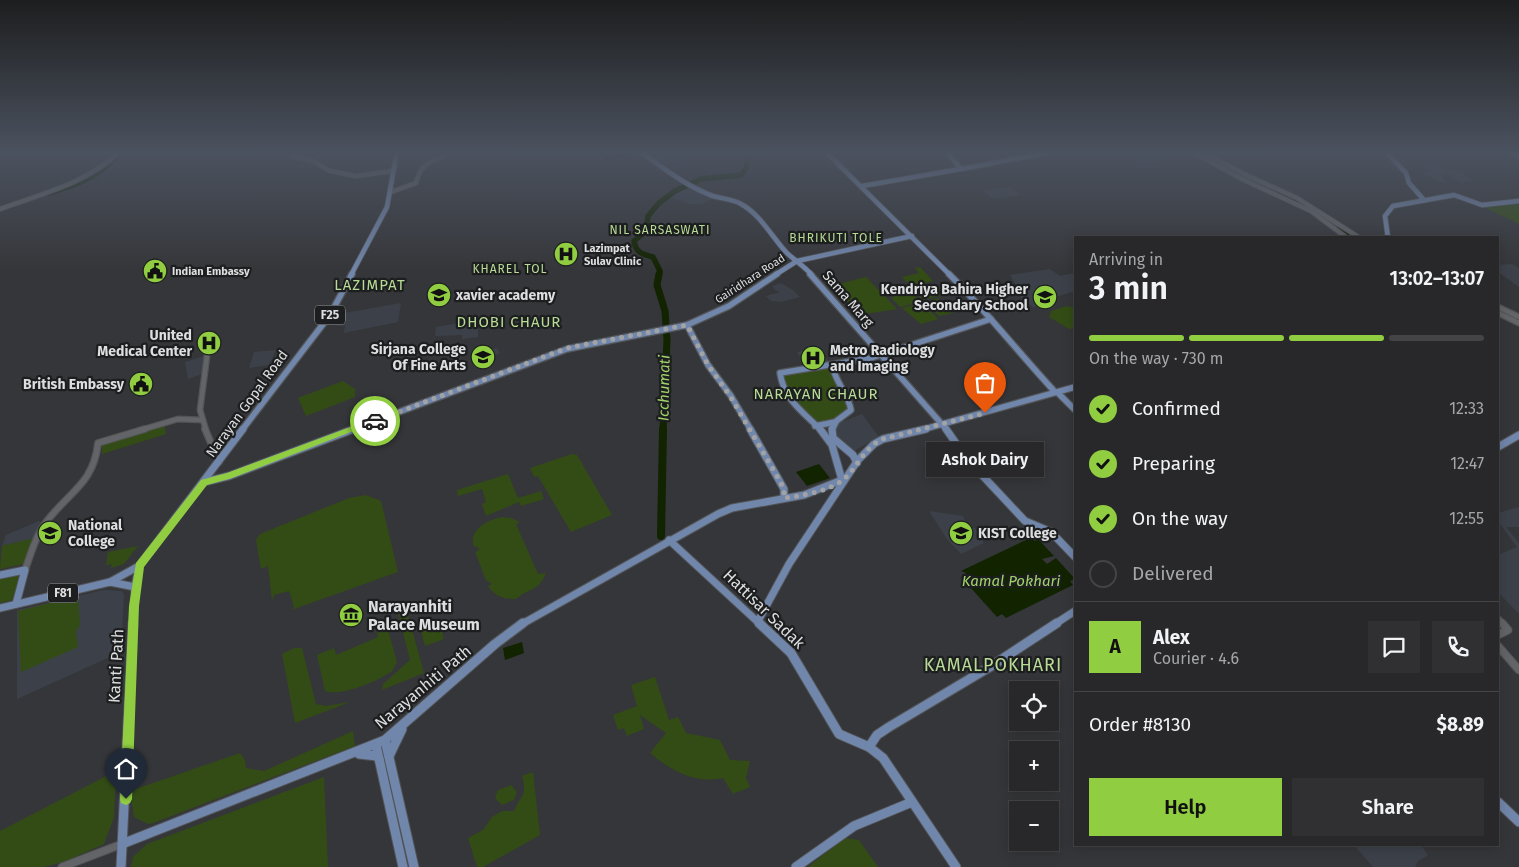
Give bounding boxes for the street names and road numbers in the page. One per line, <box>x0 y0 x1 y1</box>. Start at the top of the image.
street label: Gairidhara Road <box>713 252 787 306</box>
street label: Sama Marg <box>819 267 878 331</box>
road number: F25 <box>315 306 345 324</box>
street label: Narayan Gopal Road <box>202 347 292 461</box>
street label: Hattisar Sadak <box>719 565 809 653</box>
road number: F81 <box>48 584 78 602</box>
street label: Kanti Path <box>105 628 127 704</box>
street label: Narayanhiti Path <box>371 641 475 733</box>

